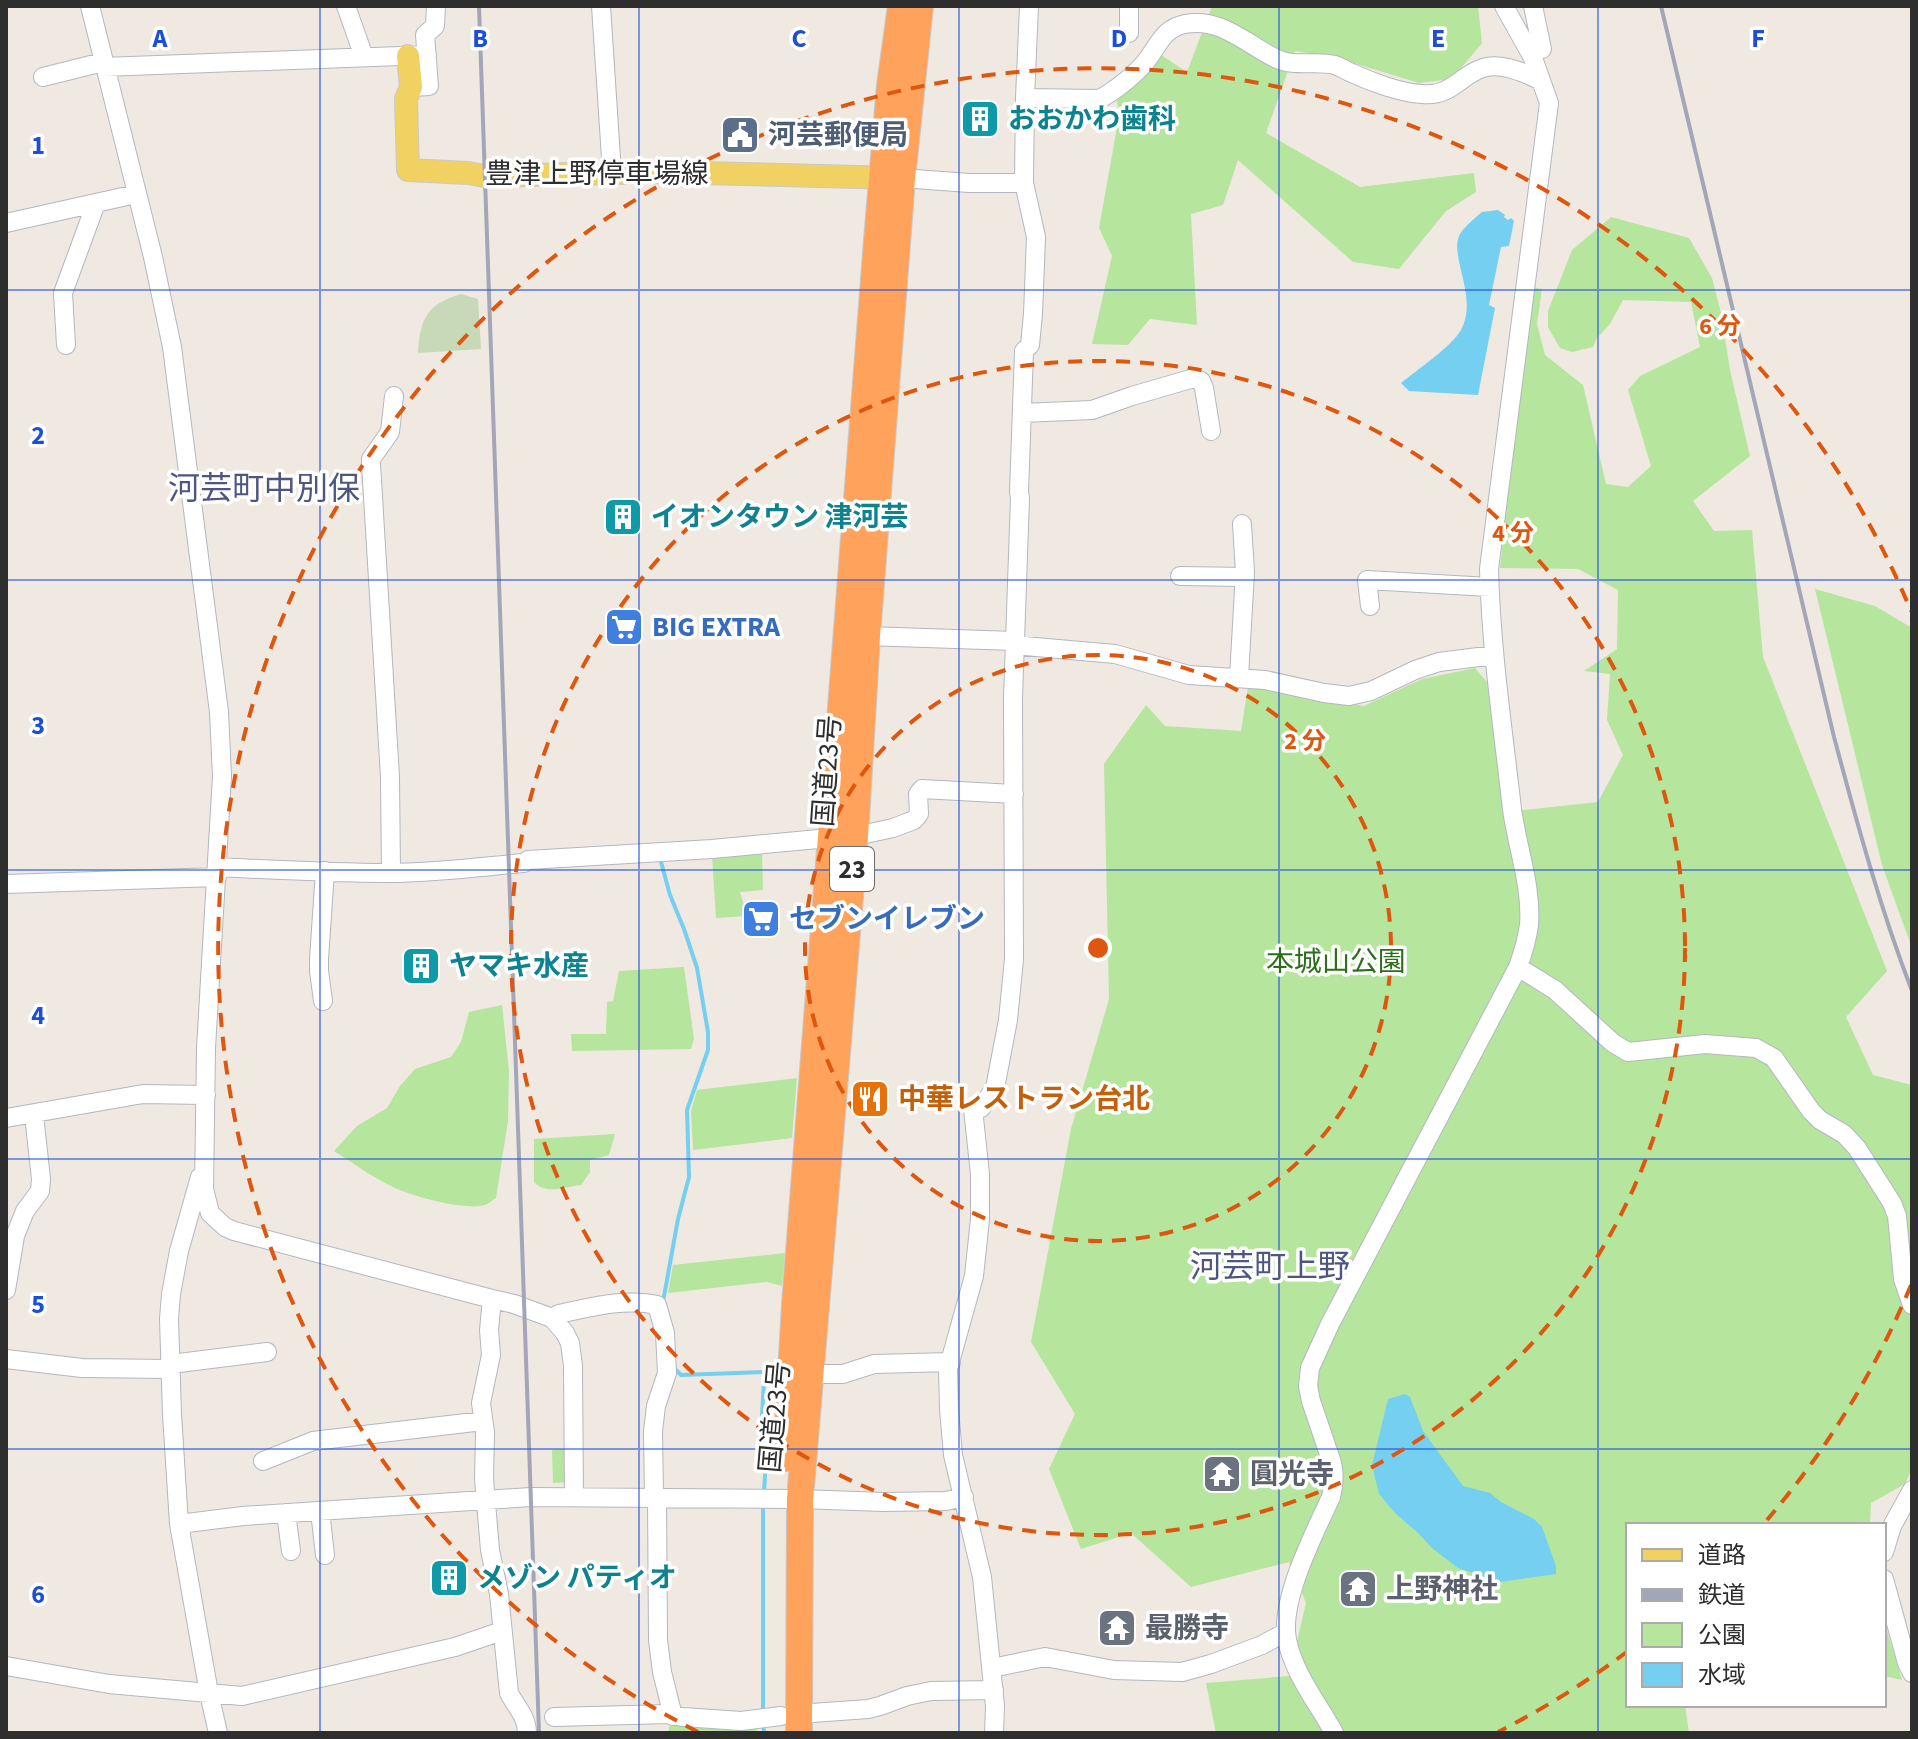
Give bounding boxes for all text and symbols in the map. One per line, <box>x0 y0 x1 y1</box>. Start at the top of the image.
text: A <box>152 20 169 57</box>
text: B <box>472 20 488 57</box>
text: C <box>791 20 807 57</box>
text: D <box>1111 20 1127 57</box>
text: E <box>1431 20 1445 57</box>
text: F <box>1751 20 1765 57</box>
building icon: おおかわ歯科 <box>959 98 1001 140</box>
place label: おおかわ歯科 <box>1008 99 1176 139</box>
public building icon: 河芸郵便局 <box>719 114 761 156</box>
place label: 河芸郵便局 <box>768 115 908 155</box>
text: 1 <box>31 127 45 164</box>
street label: 豊津上野停車場線 <box>485 154 709 194</box>
text: 6 分 <box>1699 309 1741 344</box>
text: 2 <box>31 417 45 454</box>
district label: 河芸町中別保 <box>168 466 360 512</box>
building icon: イオンタウン 津河芸 <box>602 496 644 538</box>
place label: イオンタウン 津河芸 <box>651 497 909 537</box>
text: 4 分 <box>1492 516 1534 551</box>
supermarket icon: BIG EXTRA <box>603 606 645 648</box>
place label: BIG EXTRA <box>652 607 781 647</box>
text: 3 <box>31 707 45 744</box>
street label: 国道23号 <box>803 714 851 828</box>
text: 2 分 <box>1284 724 1326 759</box>
road number: 23 <box>830 847 874 891</box>
supermarket icon: セブンイレブン <box>740 898 782 940</box>
place label: セブンイレブン <box>789 899 985 939</box>
centre of rings <box>1084 934 1112 962</box>
park label: 本城山公園 <box>1266 942 1406 982</box>
building icon: ヤマキ水産 <box>400 945 442 987</box>
place label: ヤマキ水産 <box>449 946 589 986</box>
text: 4 <box>31 997 45 1034</box>
restaurant icon: 中華レストラン台北 <box>849 1078 891 1120</box>
place label: 中華レストラン台北 <box>898 1079 1150 1119</box>
district label: 河芸町上野 <box>1190 1244 1350 1290</box>
text: 5 <box>31 1286 45 1323</box>
street label: 国道23号 <box>750 1360 800 1474</box>
temple icon: 圓光寺 <box>1201 1453 1243 1495</box>
place label: 圓光寺 <box>1250 1454 1334 1494</box>
legend <box>1626 1523 1886 1707</box>
text: 道路 <box>1698 1538 1746 1573</box>
building icon: メゾン パティオ <box>428 1557 470 1599</box>
place label: メゾン パティオ <box>477 1558 677 1598</box>
temple icon: 上野神社 <box>1337 1568 1379 1610</box>
place label: 上野神社 <box>1386 1569 1498 1609</box>
text: 6 <box>31 1576 45 1613</box>
text: 鉄道 <box>1698 1578 1746 1613</box>
temple icon: 最勝寺 <box>1096 1607 1138 1649</box>
place label: 最勝寺 <box>1145 1608 1229 1648</box>
text: 公園 <box>1698 1618 1746 1653</box>
text: 水域 <box>1698 1658 1746 1693</box>

